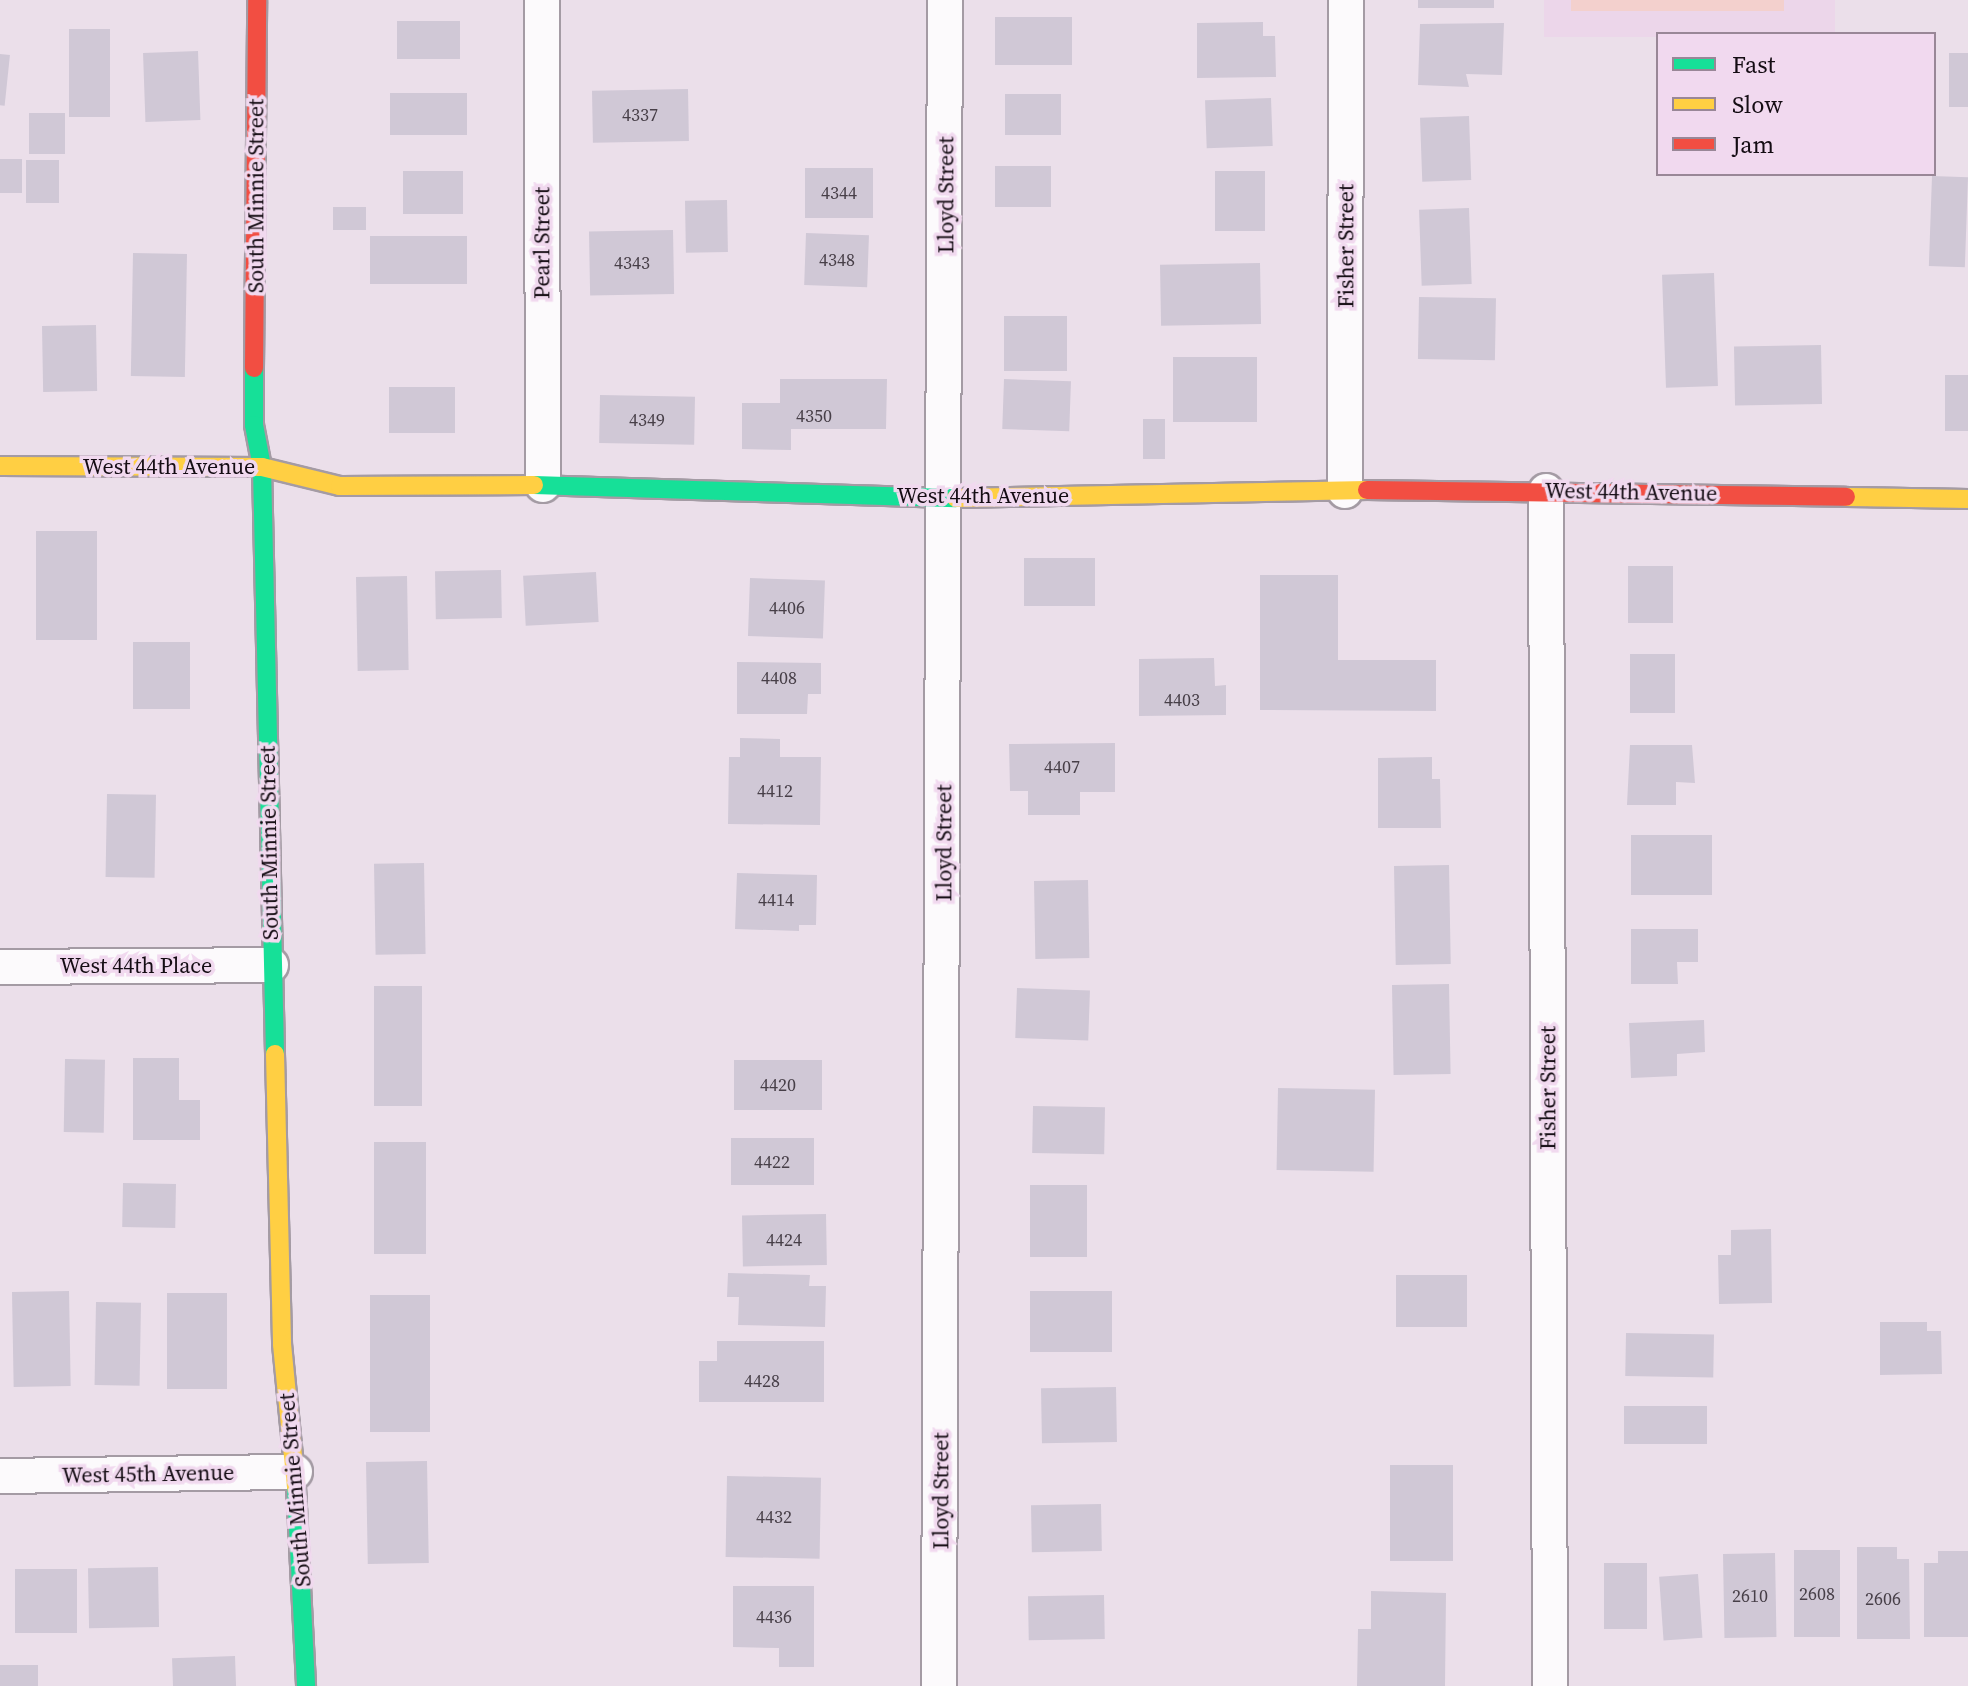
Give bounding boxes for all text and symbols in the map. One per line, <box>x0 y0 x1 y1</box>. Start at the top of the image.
legend <box>1656 32 1936 176</box>
text: Fast <box>1732 48 1775 81</box>
text: Slow <box>1732 88 1783 121</box>
street label: South Minnie Street <box>243 99 269 293</box>
house number: 4337 <box>622 104 658 126</box>
text: Jam <box>1732 128 1774 161</box>
street label: Lloyd Street <box>933 137 959 253</box>
house number: 4344 <box>821 182 857 204</box>
street label: Fisher Street <box>1333 184 1359 308</box>
street label: Pearl Street <box>529 187 555 299</box>
house number: 4348 <box>819 249 855 271</box>
house number: 4343 <box>614 252 650 274</box>
house number: 4350 <box>796 405 832 427</box>
house number: 4349 <box>629 409 665 431</box>
street label: West 44th Avenue <box>83 454 255 480</box>
street label: West 44th Avenue <box>1545 477 1717 507</box>
street label: West 44th Avenue <box>897 483 1069 509</box>
house number: 4406 <box>769 597 805 619</box>
house number: 4408 <box>761 667 797 689</box>
house number: 4403 <box>1164 689 1200 711</box>
street label: South Minnie Street <box>254 746 284 940</box>
house number: 4407 <box>1044 756 1080 778</box>
house number: 4412 <box>757 780 793 802</box>
street label: Lloyd Street <box>931 785 957 901</box>
house number: 4414 <box>758 889 794 911</box>
street label: West 44th Place <box>60 953 212 979</box>
street label: Fisher Street <box>1535 1026 1561 1150</box>
house number: 4420 <box>760 1074 796 1096</box>
house number: 4422 <box>754 1151 790 1173</box>
house number: 4424 <box>766 1229 802 1251</box>
house number: 4428 <box>744 1370 780 1392</box>
street label: South Minnie Street <box>273 1392 317 1588</box>
street label: Lloyd Street <box>928 1433 954 1549</box>
street label: West 45th Avenue <box>62 1459 234 1489</box>
house number: 4432 <box>756 1506 792 1528</box>
house number: 2608 <box>1799 1583 1835 1605</box>
house number: 2610 <box>1732 1585 1768 1607</box>
house number: 2606 <box>1865 1588 1901 1610</box>
house number: 4436 <box>756 1606 792 1628</box>

